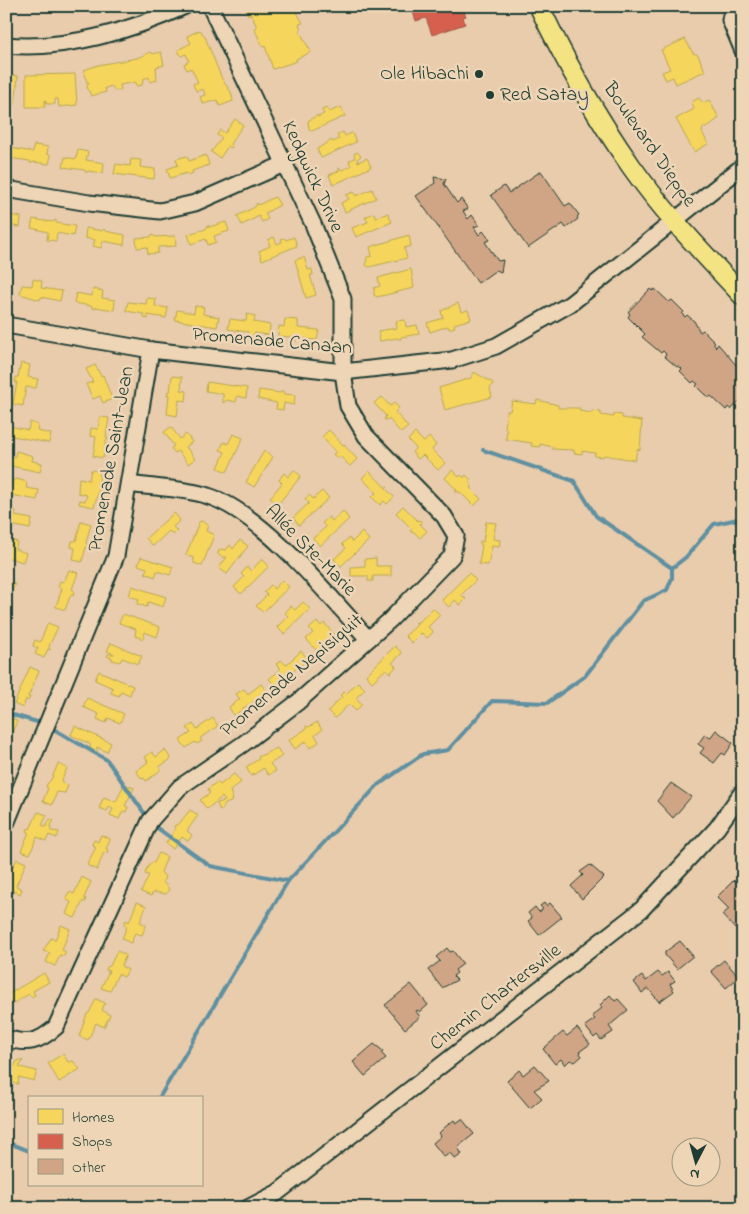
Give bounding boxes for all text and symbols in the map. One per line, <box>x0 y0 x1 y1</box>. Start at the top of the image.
place label: Ole Hibachi <box>380 60 469 89</box>
marker: Ole Hibachi <box>473 68 485 80</box>
street label: Boulevard Dieppe <box>595 76 703 213</box>
place label: Red Satay <box>500 81 589 110</box>
marker: Red Satay <box>484 89 496 101</box>
street label: Kedgwick Drive <box>273 116 351 238</box>
street label: Promenade Canaan <box>191 321 353 363</box>
street label: Promenade Saint-Jean <box>81 364 143 554</box>
street label: Allée Ste-Marie <box>257 498 363 604</box>
street label: Promenade Nepisiguit <box>214 607 371 745</box>
street label: Chemin Chartersville <box>424 937 568 1059</box>
legend <box>28 1096 202 1186</box>
text: Homes <box>72 1107 115 1129</box>
text: Shops <box>72 1131 112 1153</box>
north arrow <box>672 1136 722 1186</box>
text: Other <box>72 1157 106 1179</box>
text: N <box>689 1163 701 1184</box>

